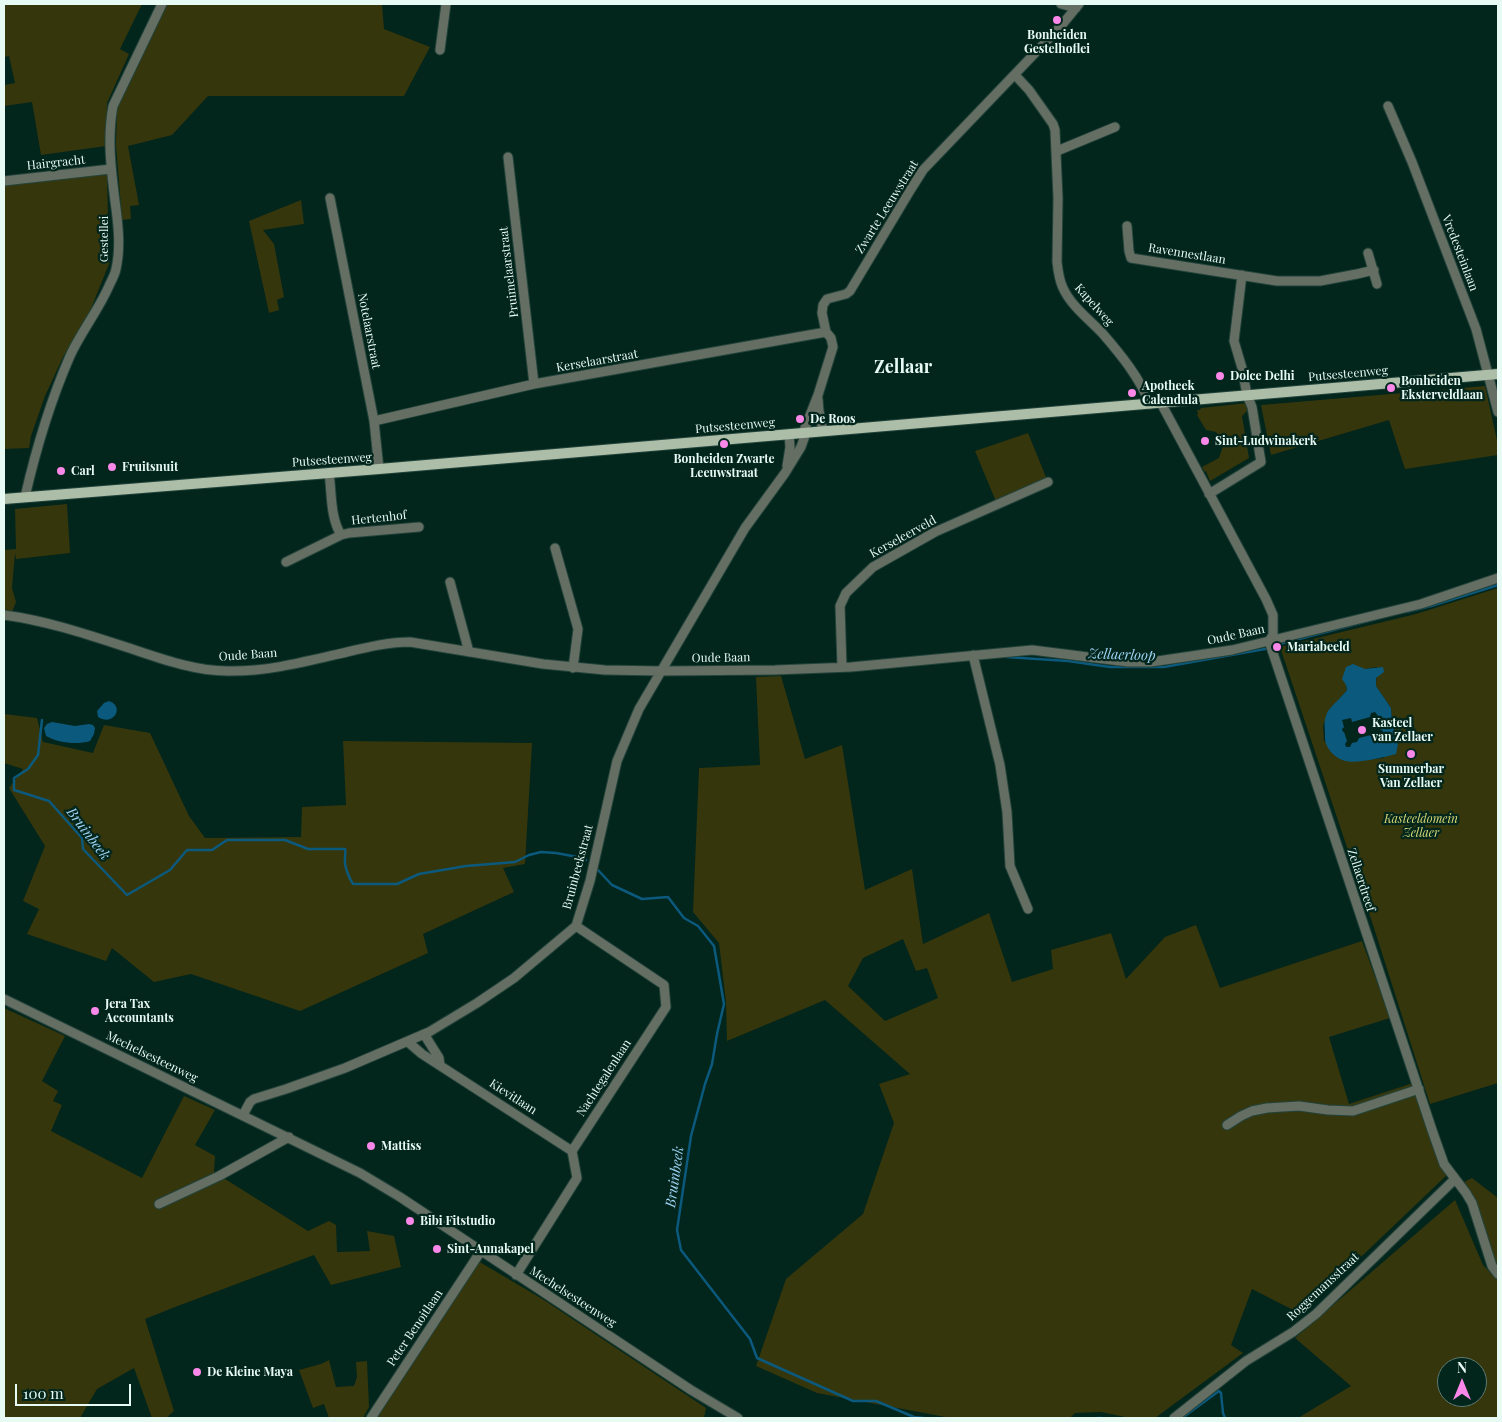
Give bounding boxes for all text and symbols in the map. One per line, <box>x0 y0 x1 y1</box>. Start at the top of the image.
marker: Bonheiden Gestelhoflei <box>1051 14 1063 26</box>
place label: Bonheiden Gestelhoflei <box>1024 28 1090 56</box>
street label: Hairgracht <box>26 153 86 173</box>
street label: Zwarte Leeuwstraat <box>852 158 922 256</box>
street label: Vredesteinlaan <box>1439 213 1481 293</box>
street label: Gestellei <box>97 216 111 262</box>
street label: Pruimelaarstraat <box>496 226 522 318</box>
street label: Ravennestlaan <box>1147 241 1227 267</box>
street label: Kapelweg <box>1071 281 1117 329</box>
street label: Notelaarstraat <box>355 292 383 370</box>
street label: Kerselaarstraat <box>555 347 639 375</box>
district label: Zellaar <box>874 356 932 378</box>
street label: Putsesteenweg <box>1308 363 1388 385</box>
place label: Dolce Delhi <box>1230 369 1295 383</box>
marker: Dolce Delhi <box>1214 370 1226 382</box>
place label: Bonheiden Eksterveldlaan <box>1401 374 1483 402</box>
place label: Apotheek Calendula <box>1142 379 1198 407</box>
marker: Bonheiden Eksterveldlaan <box>1385 382 1397 394</box>
marker: Apotheek Calendula <box>1126 387 1138 399</box>
place label: De Roos <box>810 412 856 426</box>
marker: De Roos <box>794 413 806 425</box>
street label: Putsesteenweg <box>695 415 775 437</box>
place label: Sint-Ludwinakerk <box>1215 434 1317 448</box>
marker: Sint-Ludwinakerk <box>1199 435 1211 447</box>
marker: Bonheiden Zwarte Leeuwstraat <box>718 438 730 450</box>
street label: Putsesteenweg <box>292 450 372 470</box>
place label: Bonheiden Zwarte Leeuwstraat <box>674 452 774 480</box>
place label: Fruitsnuit <box>122 460 178 474</box>
marker: Fruitsnuit <box>106 461 118 473</box>
place label: Carl <box>71 464 95 478</box>
marker: Carl <box>55 465 67 477</box>
street label: Hertenhof <box>351 508 407 528</box>
street label: Kerseleerveld <box>867 513 939 561</box>
street label: Oude Baan <box>1206 622 1266 648</box>
place label: Mariabeeld <box>1287 640 1350 654</box>
marker: Mariabeeld <box>1271 641 1283 653</box>
water label: Zellaerloop <box>1088 645 1156 665</box>
street label: Oude Baan <box>218 646 278 664</box>
street label: Oude Baan <box>692 650 750 666</box>
place label: Kasteel van Zellaer <box>1372 716 1433 744</box>
marker: Kasteel van Zellaer <box>1356 724 1368 736</box>
marker: Summerbar Van Zellaer <box>1405 748 1417 760</box>
place label: Summerbar Van Zellaer <box>1378 762 1444 790</box>
water label: Bruinbeek <box>63 804 113 864</box>
park label: Kasteeldomein Zellaer <box>1384 812 1458 840</box>
street label: Bruinbeekstraat <box>560 823 596 911</box>
street label: Zellaerdreef <box>1344 847 1378 913</box>
place label: Jera Tax Accountants <box>105 997 174 1025</box>
marker: Jera Tax Accountants <box>89 1005 101 1017</box>
street label: Mechelsesteenweg <box>104 1029 200 1085</box>
street label: Nachtegalenlaan <box>574 1037 634 1119</box>
street label: Kievitlaan <box>487 1076 539 1118</box>
place label: Mattiss <box>381 1139 421 1153</box>
marker: Mattiss <box>365 1140 377 1152</box>
water label: Bruinbeek <box>662 1145 688 1209</box>
place label: Bibi Fitstudio <box>420 1214 495 1228</box>
marker: Bibi Fitstudio <box>404 1215 416 1227</box>
place label: Sint-Annakapel <box>447 1242 534 1256</box>
marker: Sint-Annakapel <box>431 1243 443 1255</box>
street label: Roggemansstraat <box>1284 1250 1362 1324</box>
street label: Mechelsesteenweg <box>527 1264 619 1330</box>
street label: Peter Benoitlaan <box>384 1287 446 1369</box>
north arrow <box>1437 1357 1487 1407</box>
text: N <box>1457 1358 1467 1377</box>
place label: De Kleine Maya <box>207 1365 293 1379</box>
marker: De Kleine Maya <box>191 1366 203 1378</box>
scale bar <box>18 1374 134 1406</box>
text: 100 m <box>23 1383 64 1403</box>

